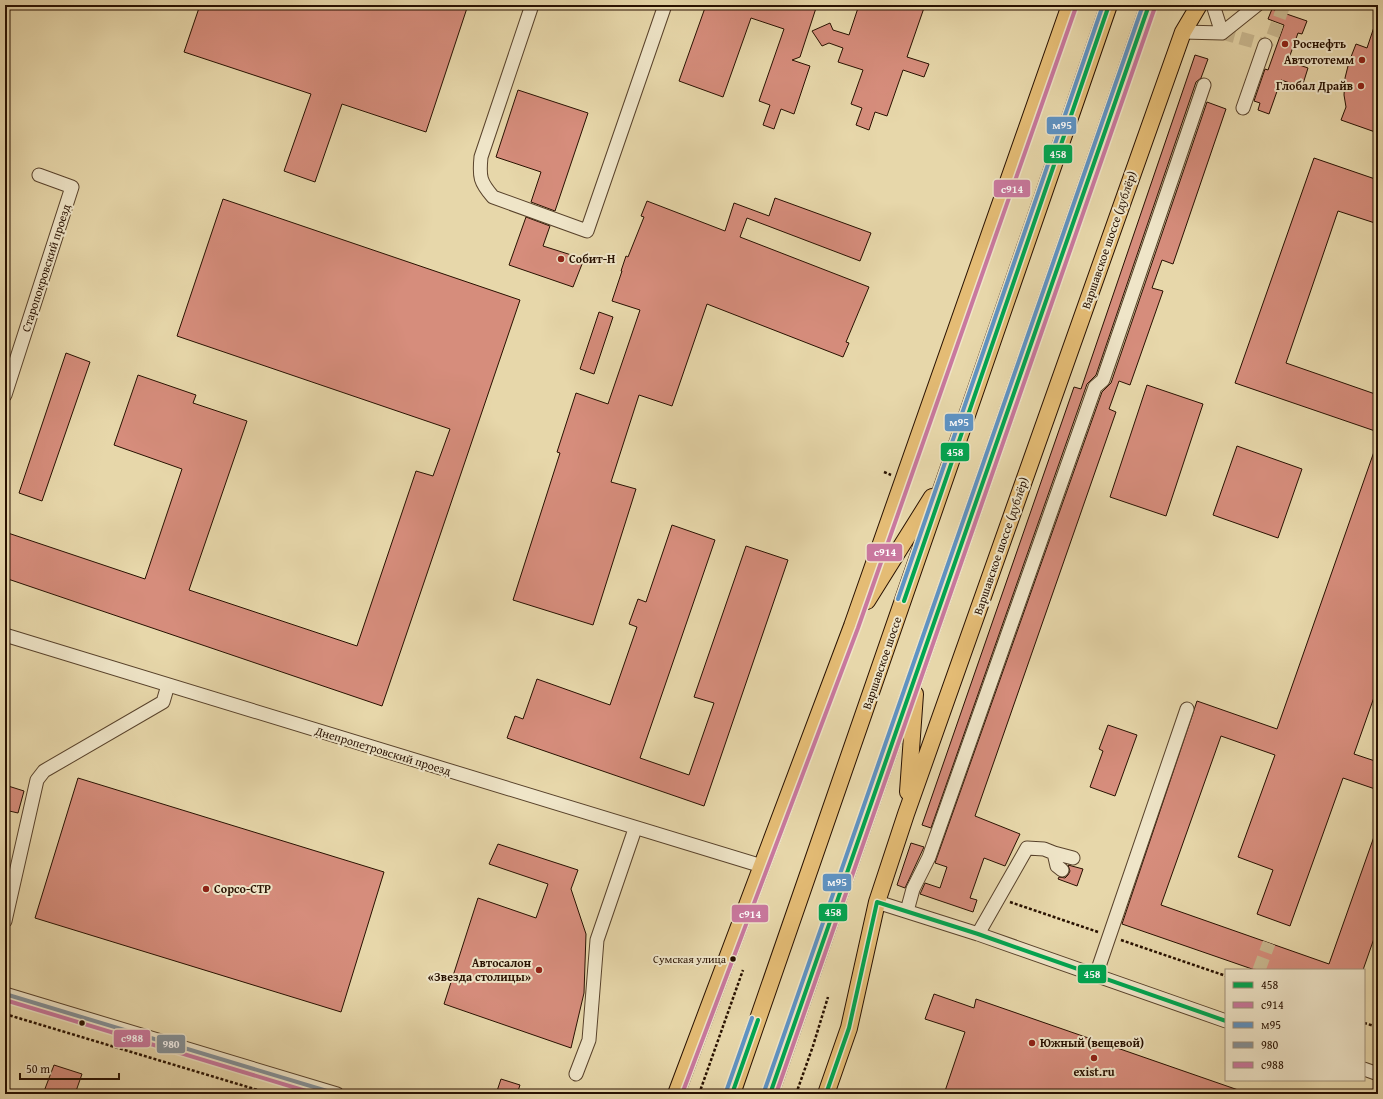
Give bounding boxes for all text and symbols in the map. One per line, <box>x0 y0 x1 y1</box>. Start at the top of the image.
place label: Роснефть <box>1293 35 1346 52</box>
marker: Роснефть <box>1280 39 1290 49</box>
place label: Автототемм <box>1284 51 1354 68</box>
marker: Автототемм <box>1357 55 1367 65</box>
place label: Глобал Драйв <box>1276 77 1353 94</box>
marker: Глобал Драйв <box>1356 81 1366 91</box>
line badge: м95 <box>1046 116 1077 135</box>
text: м95 <box>1052 117 1072 133</box>
line badge: 458 <box>1043 144 1073 164</box>
text: 458 <box>1049 146 1067 162</box>
street label: Варшавское шоссе (дублёр) <box>1077 168 1140 311</box>
line badge: с914 <box>993 179 1031 198</box>
text: с914 <box>1001 181 1023 197</box>
street label: Старопокровский проезд <box>17 201 74 334</box>
place label: Собит-Н <box>569 250 615 267</box>
marker: Собит-Н <box>556 254 566 264</box>
line badge: м95 <box>944 413 974 432</box>
text: м95 <box>949 414 969 430</box>
line badge: 458 <box>940 442 970 462</box>
text: 458 <box>946 444 964 460</box>
street label: Варшавское шоссе (дублёр) <box>969 474 1032 617</box>
line badge: с914 <box>866 543 903 562</box>
text: с914 <box>874 544 896 560</box>
street label: Варшавское шоссе <box>858 614 905 712</box>
street label: Днепропетровский проезд <box>312 721 454 779</box>
line badge: м95 <box>822 873 852 892</box>
text: м95 <box>827 874 847 890</box>
place label: Сорсо-СТР <box>214 880 271 897</box>
marker: Сорсо-СТР <box>201 884 211 894</box>
line badge: 458 <box>818 903 848 922</box>
line badge: с914 <box>731 904 769 923</box>
text: 458 <box>824 904 842 920</box>
text: с914 <box>739 906 761 922</box>
place label: Сумская улица <box>653 951 727 967</box>
place label: Автосалон «Звезда столицы» <box>428 954 532 985</box>
marker: Сумская улица <box>728 954 738 964</box>
line badge: 458 <box>1077 964 1107 984</box>
marker: Автосалон «Звезда столицы» <box>534 965 544 975</box>
text: 458 <box>1083 966 1101 982</box>
legend <box>1225 969 1365 1081</box>
text: 458 <box>1261 976 1279 993</box>
text: с914 <box>1261 996 1284 1013</box>
text: м95 <box>1261 1016 1281 1033</box>
unlabelled marker <box>77 1018 87 1028</box>
line badge: с988 <box>113 1029 151 1048</box>
text: с988 <box>121 1030 143 1046</box>
line badge: 980 <box>156 1034 186 1054</box>
place label: Южный (вещевой) <box>1040 1034 1144 1051</box>
text: 980 <box>162 1036 180 1052</box>
text: 980 <box>1261 1036 1279 1053</box>
marker: Южный (вещевой) <box>1027 1038 1037 1048</box>
marker: exist.ru <box>1089 1053 1099 1063</box>
scale bar <box>20 1055 119 1081</box>
text: с988 <box>1261 1056 1284 1073</box>
text: 50 m <box>26 1060 50 1077</box>
place label: exist.ru <box>1073 1063 1115 1080</box>

